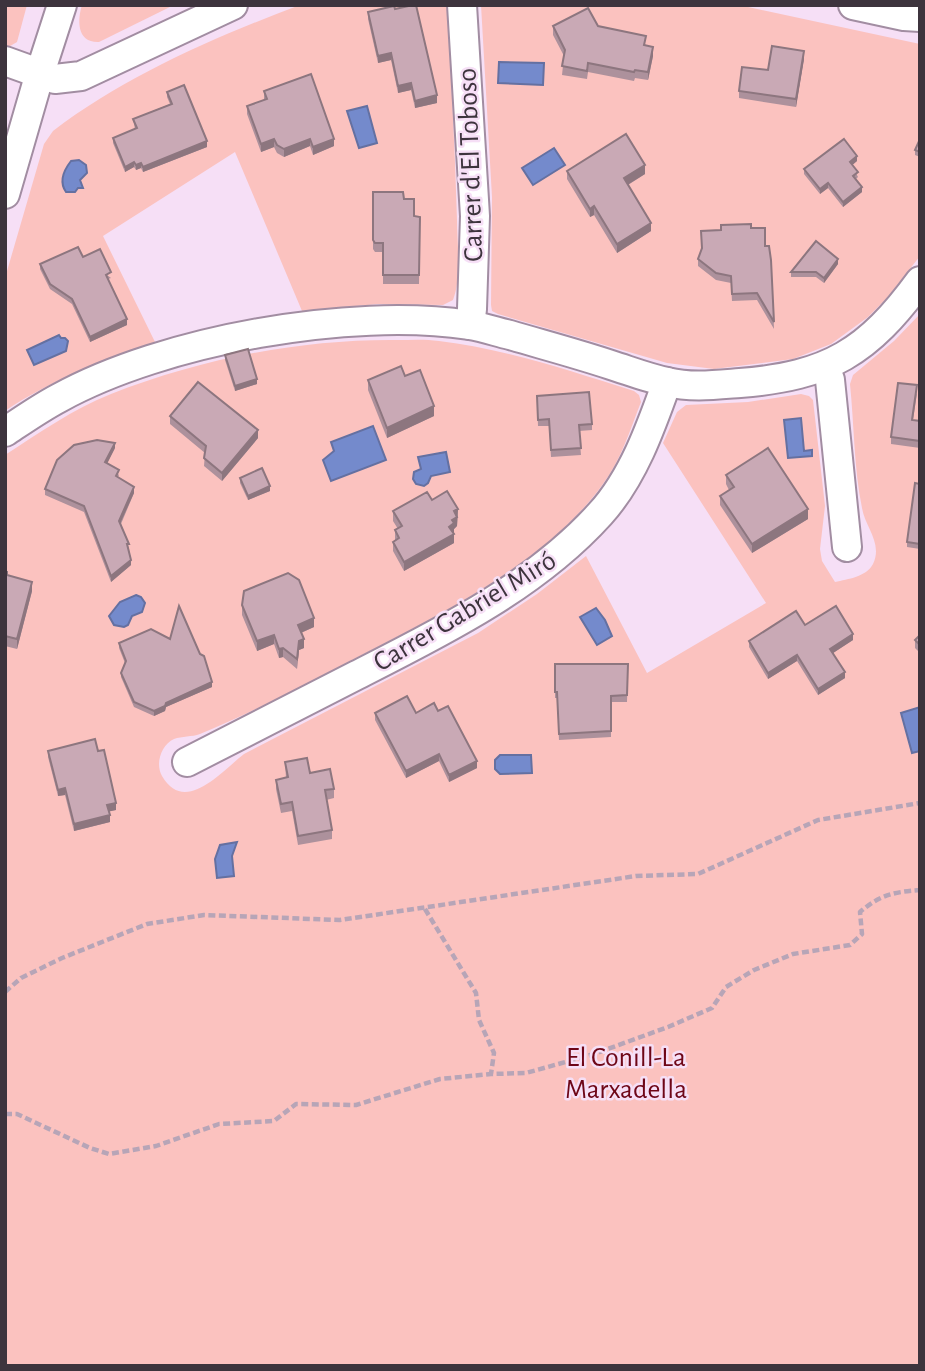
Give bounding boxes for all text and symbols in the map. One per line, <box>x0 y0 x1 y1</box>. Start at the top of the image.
street label: Carrer d'El Toboso <box>454 68 488 262</box>
street label: Carrer Gabriel Miró <box>369 546 561 677</box>
park label: El Conill-La Marxadella <box>565 1044 687 1104</box>

